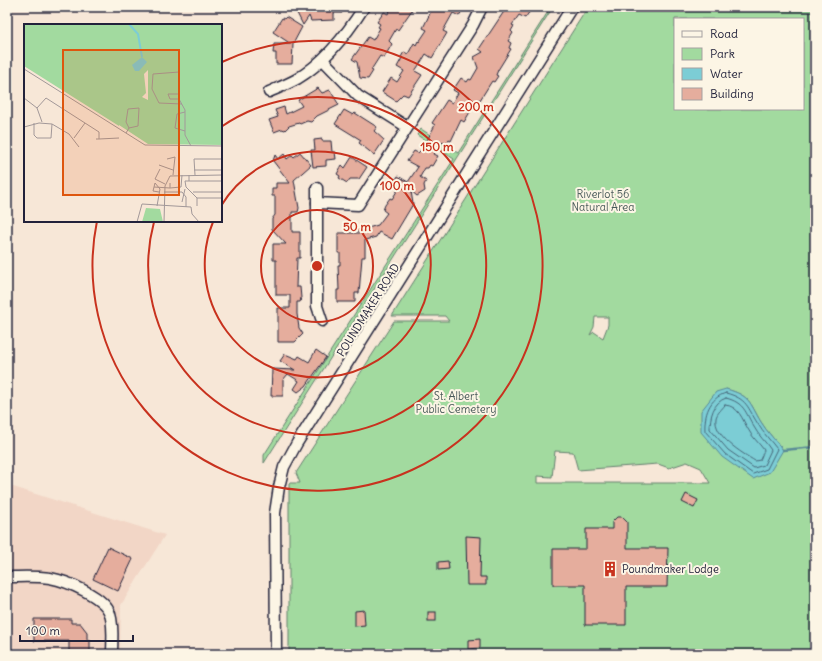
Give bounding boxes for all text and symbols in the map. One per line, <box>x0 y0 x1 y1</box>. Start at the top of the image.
legend <box>674 18 804 110</box>
inset map <box>24 24 222 222</box>
text: Road <box>710 26 738 41</box>
text: Park <box>710 46 735 61</box>
text: Water <box>710 66 743 81</box>
text: Building <box>710 86 754 101</box>
text: 200 m <box>458 99 494 114</box>
text: 150 m <box>421 139 454 154</box>
text: 100 m <box>380 178 414 193</box>
park label: Riverlot 56 Natural Area <box>571 187 635 214</box>
text: 50 m <box>343 219 372 234</box>
centre of rings <box>310 259 324 273</box>
street label: POUNDMAKER ROAD <box>334 261 402 359</box>
park label: St. Albert Public Cemetery <box>416 389 496 416</box>
building icon: Poundmaker Lodge <box>601 560 619 578</box>
place label: Poundmaker Lodge <box>622 562 719 576</box>
scale bar <box>20 617 133 643</box>
text: 100 m <box>26 623 60 638</box>

